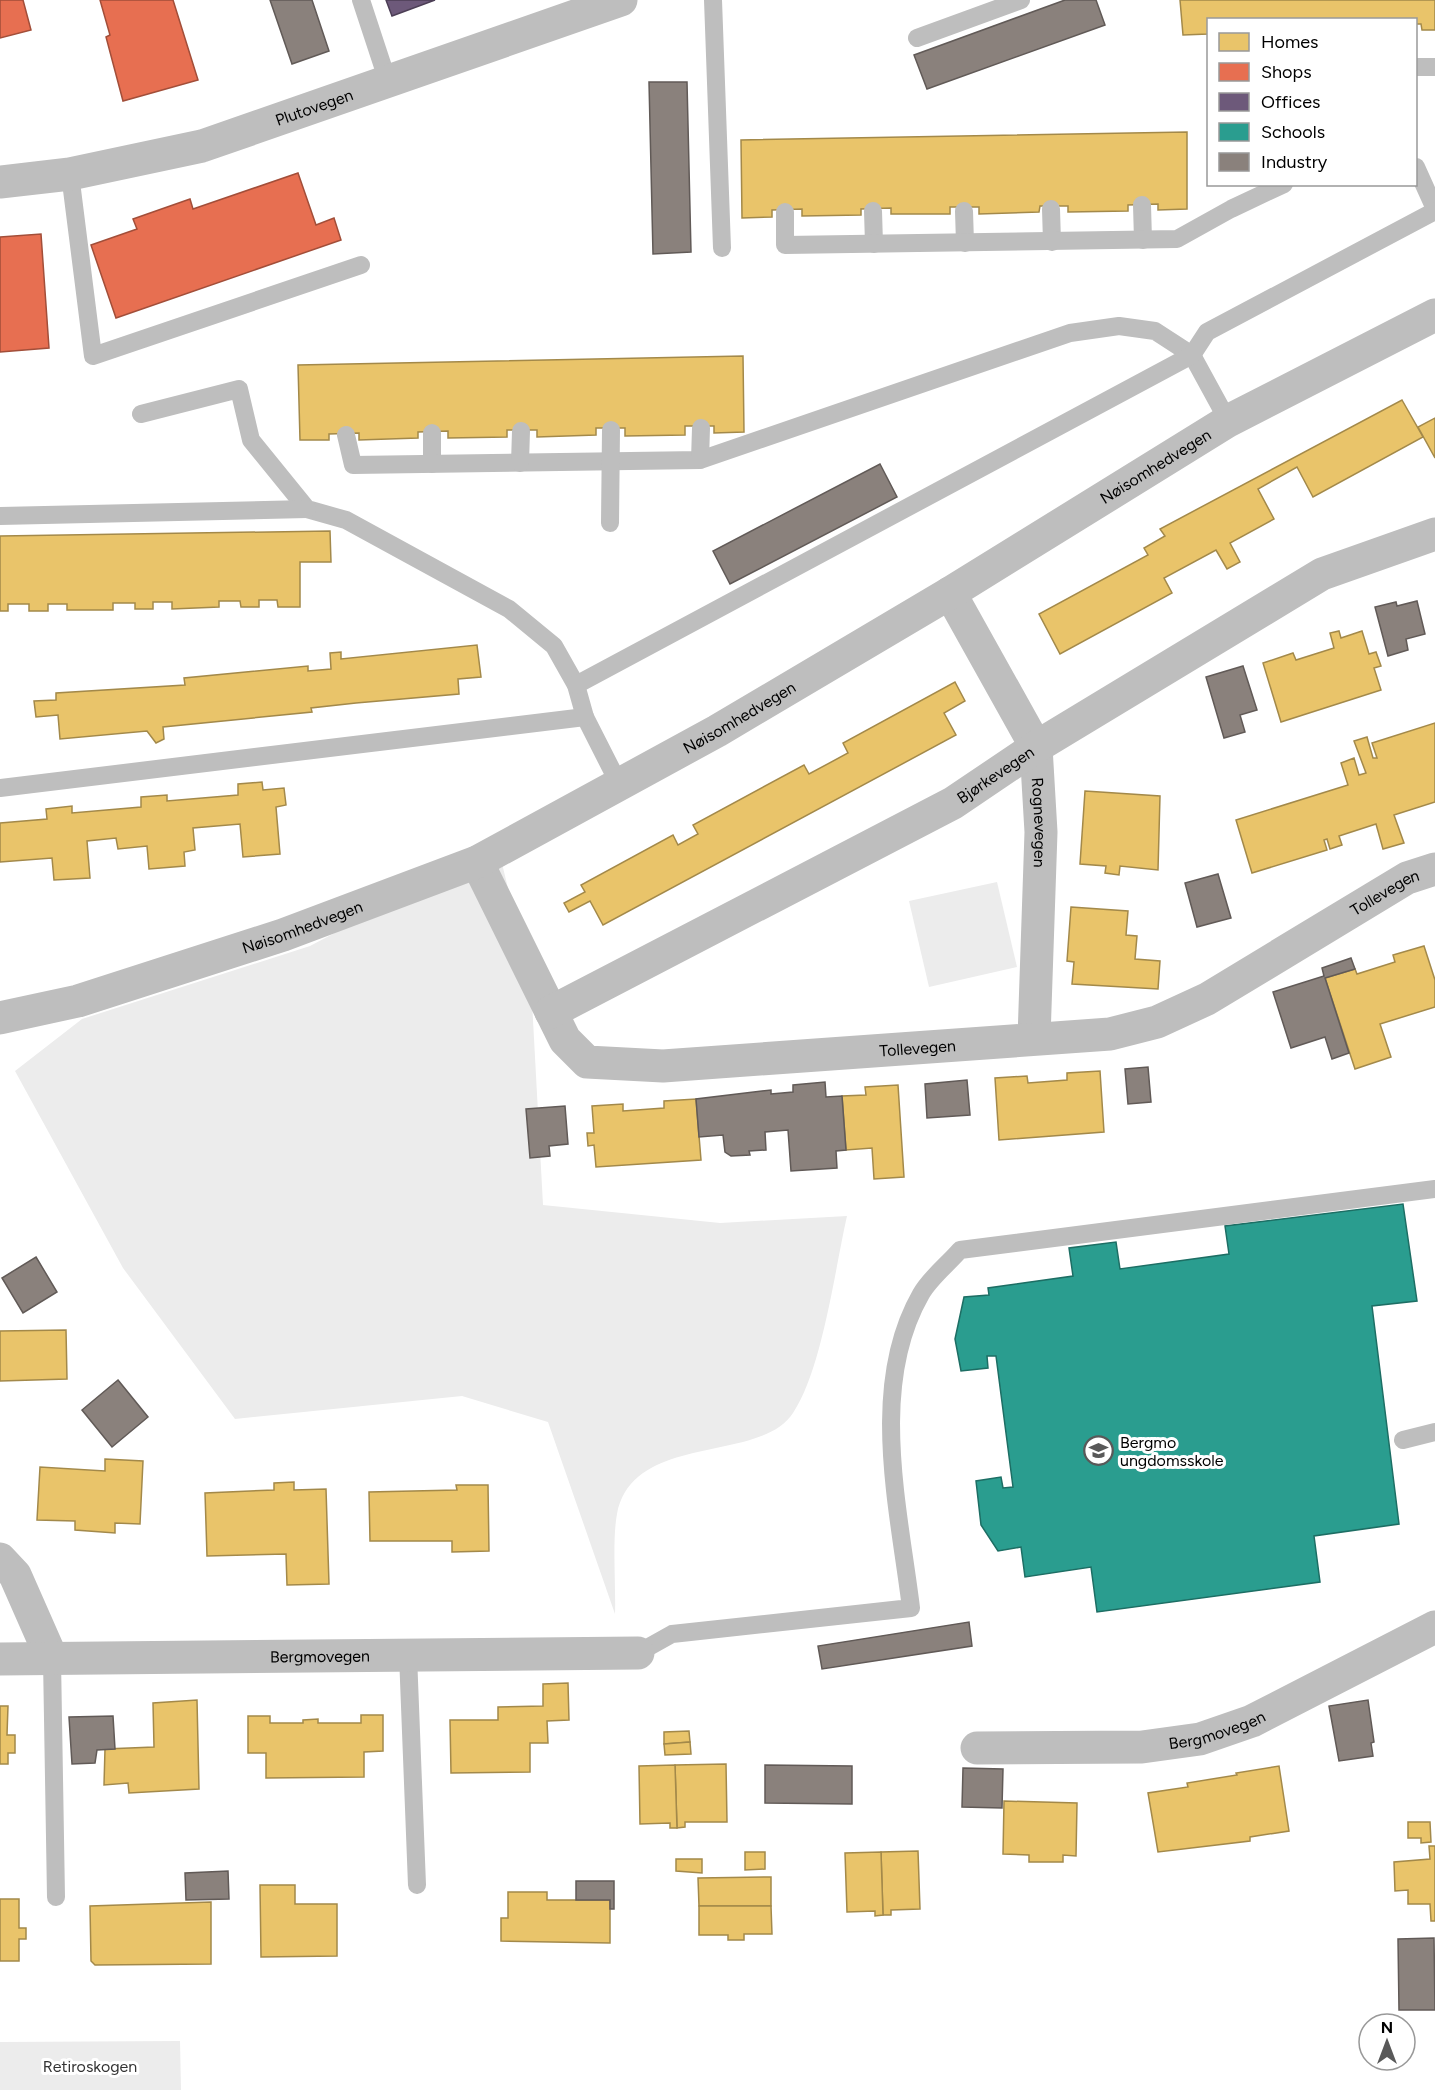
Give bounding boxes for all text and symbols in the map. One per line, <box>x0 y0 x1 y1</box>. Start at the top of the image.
legend <box>1207 18 1417 186</box>
text: Homes <box>1261 31 1319 53</box>
text: Shops <box>1261 61 1312 83</box>
street label: Plutovegen <box>273 85 355 129</box>
text: Offices <box>1261 91 1320 113</box>
text: Schools <box>1261 121 1325 143</box>
text: Industry <box>1261 151 1328 173</box>
street label: Nøisomhedvegen <box>1096 425 1214 507</box>
street label: Nøisomhedvegen <box>680 677 799 757</box>
street label: Bjørkevegen <box>953 742 1037 807</box>
street label: Rognevegen <box>1028 777 1051 868</box>
street label: Tollevegen <box>1347 865 1422 920</box>
street label: Nøisomhedvegen <box>240 896 365 957</box>
street label: Tollevegen <box>879 1036 957 1060</box>
place label: Bergmo ungdomsskole <box>1120 1433 1224 1470</box>
school or university icon: Bergmo ungdomsskole <box>1083 1435 1115 1467</box>
street label: Bergmovegen <box>270 1646 370 1666</box>
street label: Bergmovegen <box>1167 1706 1268 1753</box>
north arrow <box>1357 2012 1417 2072</box>
text: N <box>1381 2018 1393 2037</box>
park label: Retiroskogen <box>43 2057 137 2076</box>

